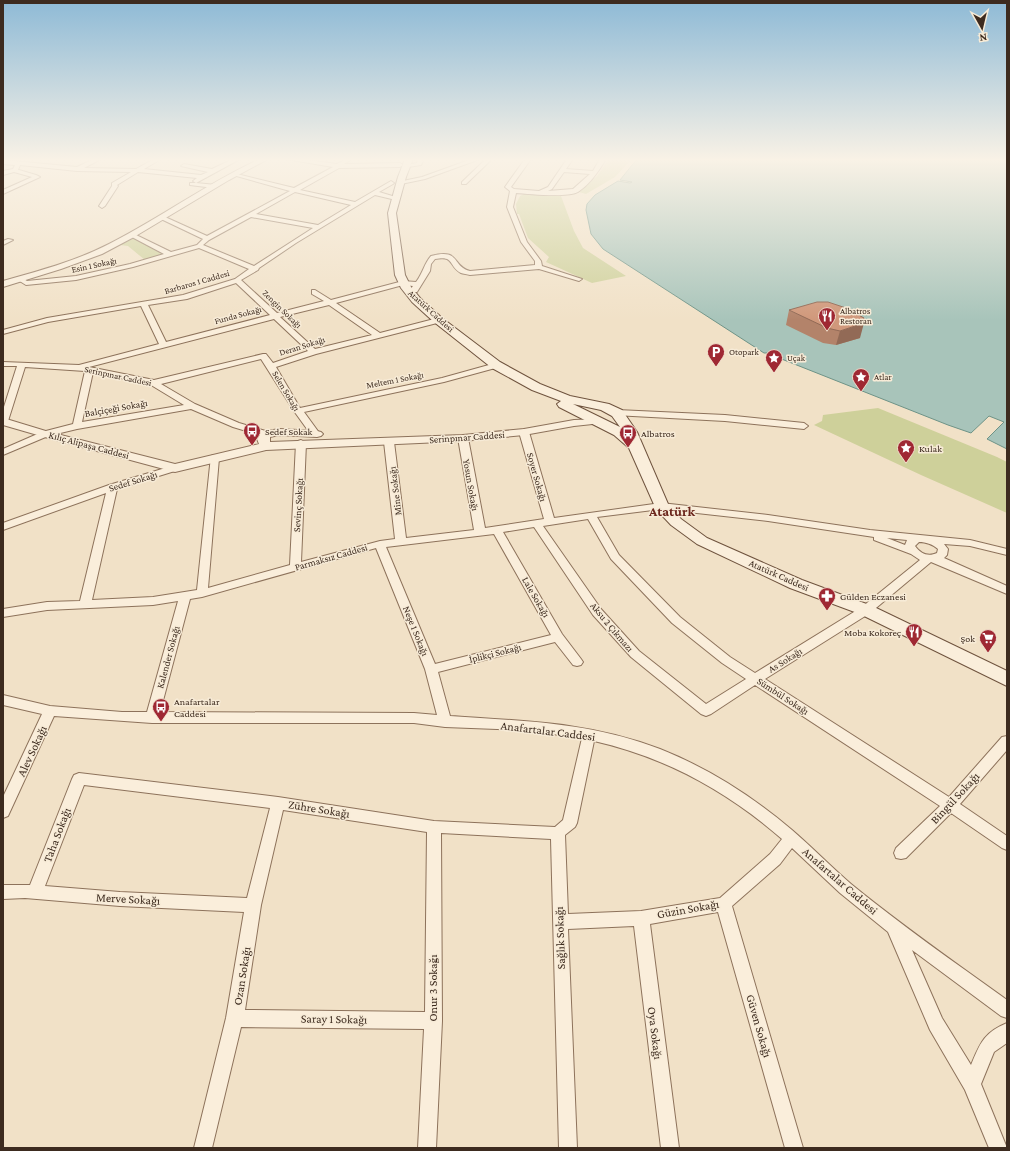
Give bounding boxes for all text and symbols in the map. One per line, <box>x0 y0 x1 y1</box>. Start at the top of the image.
north arrow <box>962 8 1002 48</box>
text: N <box>978 31 988 44</box>
street label: Esin 1 Sokağı <box>71 255 118 275</box>
street label: Barbaros 1 Caddesi <box>163 268 231 296</box>
street label: Zengin Sokağı <box>260 288 304 331</box>
street label: Atatürk Caddesi <box>406 288 456 334</box>
street label: Funda Sokağı <box>213 304 263 326</box>
restaurant icon: Albatros Restoran <box>817 306 837 331</box>
place label: Albatros Restoran <box>840 306 872 326</box>
street label: Deran Sokağı <box>278 334 327 358</box>
parking icon: Otopark <box>706 342 726 367</box>
place label: Otopark <box>729 347 759 357</box>
place icon: Uçak <box>764 348 784 373</box>
place label: Uçak <box>787 353 806 363</box>
street label: Serinpınar Caddesi <box>84 364 153 388</box>
place icon: Atlar <box>851 367 871 392</box>
street label: Selen Sokağı <box>270 369 302 413</box>
street label: Meltem 1 Sokağı <box>366 369 425 390</box>
place label: Atlar <box>874 372 893 382</box>
street label: Balçiçeği Sokağı <box>84 397 149 419</box>
bus stop icon: Sedef Sokak <box>242 421 262 446</box>
bus stop icon: Albatros <box>618 423 638 448</box>
place label: Sedef Sokak <box>265 426 313 437</box>
place label: Albatros <box>641 428 675 439</box>
street label: Kılıç Alipaşa Caddesi <box>48 429 131 461</box>
street label: Serinpınar Caddesi <box>429 429 506 445</box>
place icon: Kulak <box>896 438 916 463</box>
place label: Kulak <box>919 443 942 454</box>
street label: Soyer Sokağı <box>525 451 549 503</box>
street label: Yosun Sokağı <box>461 458 481 512</box>
street label: Mine Sokağı <box>387 466 403 516</box>
street label: Sedef Sokağı <box>107 468 159 494</box>
street label: Sevinç Sokağı <box>291 477 305 532</box>
district label: Atatürk <box>648 503 695 519</box>
street label: Parmaksız Caddesi <box>293 541 369 573</box>
street label: Atatürk Caddesi <box>747 557 811 593</box>
street label: Lale Sokağı <box>520 575 552 620</box>
pharmacy icon: Gülden Eczanesi <box>817 586 837 611</box>
place label: Gülden Eczanesi <box>840 591 906 602</box>
street label: Aksu 2 Çıkmazı <box>588 600 636 654</box>
street label: Neşe 1 Sokağı <box>401 604 431 658</box>
restaurant icon: Moba Kokoreç <box>904 622 924 647</box>
street label: Kalender Sokağı <box>154 624 182 689</box>
place label: Moba Kokoreç <box>844 627 902 638</box>
supermarket icon: Şok <box>978 628 998 653</box>
place label: Şok <box>961 633 975 644</box>
street label: İplikçi Sokağı <box>468 641 523 665</box>
street label: As Sokağı <box>766 645 804 675</box>
street label: Sümbül Sokağı <box>755 675 811 717</box>
place label: Anafartalar Caddesi <box>174 696 220 719</box>
bus stop icon: Anafartalar Caddesi <box>151 697 171 722</box>
street label: Anafartalar Caddesi <box>500 718 596 744</box>
street label: Alev Sokağı <box>14 723 50 779</box>
street label: Bingül Sokağı <box>928 769 982 827</box>
street label: Zühre Sokağı <box>287 797 351 821</box>
street label: Taha Sokağı <box>40 806 74 864</box>
street label: Anafartalar Caddesi <box>799 844 881 918</box>
street label: Merve Sokağı <box>96 890 160 908</box>
street label: Güzin Sokağı <box>656 897 720 921</box>
street label: Sağlık Sokağı <box>552 906 568 970</box>
street label: Ozan Sokağı <box>230 946 254 1006</box>
street label: Onur 3 Sokağı <box>426 954 440 1022</box>
street label: Güven Sokağı <box>743 993 775 1059</box>
street label: Oya Sokağı <box>645 1006 665 1060</box>
street label: Saray 1 Sokağı <box>301 1011 367 1027</box>

